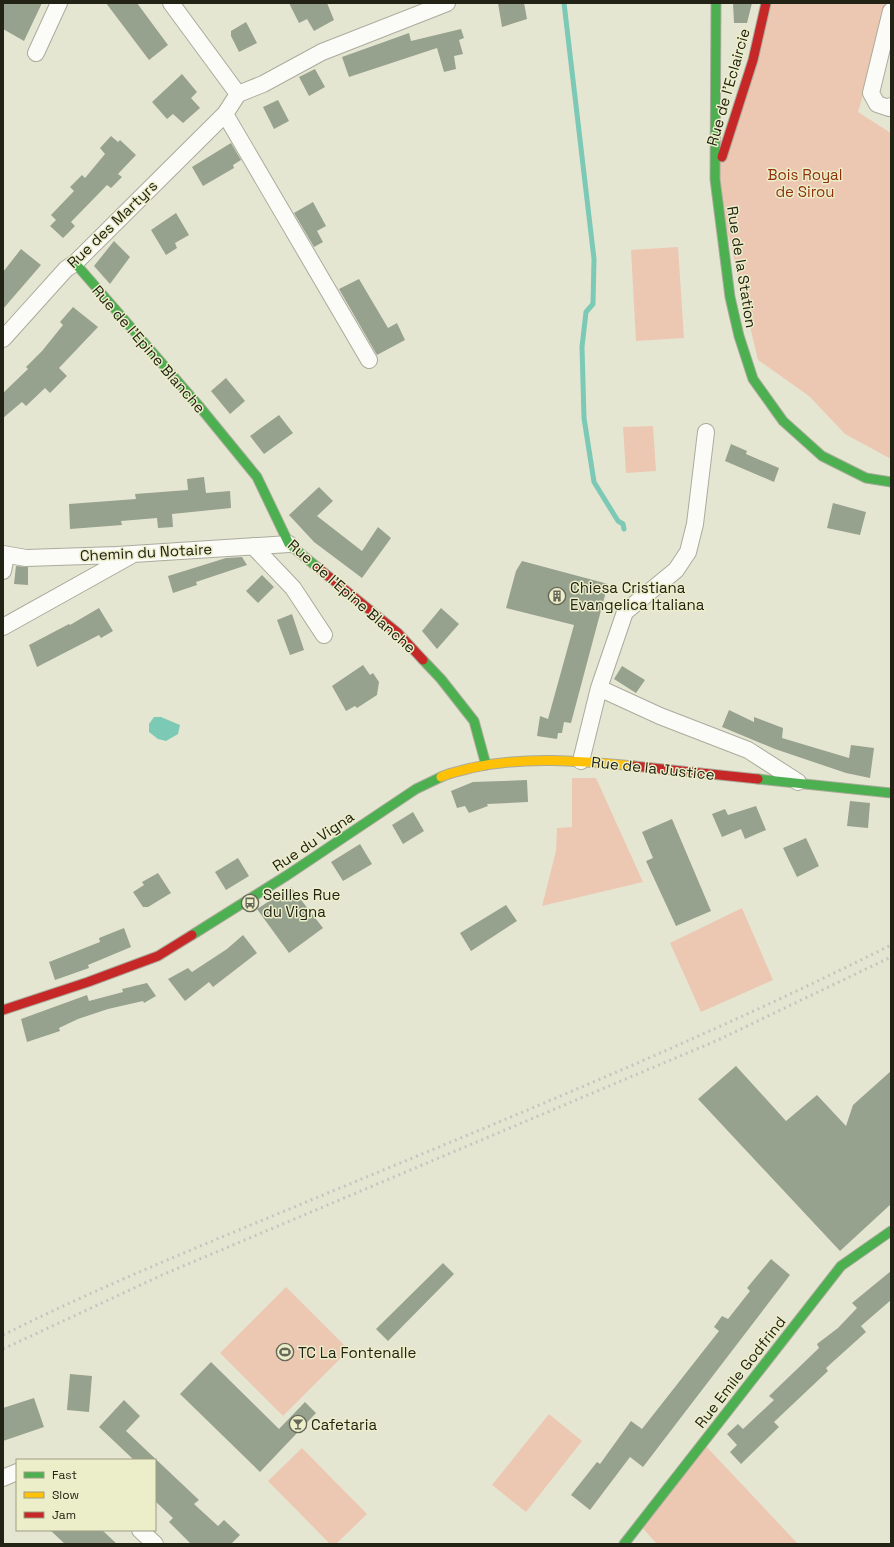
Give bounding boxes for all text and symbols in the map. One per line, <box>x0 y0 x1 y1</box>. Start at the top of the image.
street label: Rue de l'Eclaircie <box>702 26 754 148</box>
park label: Bois Royal de Sirou <box>768 165 842 201</box>
street label: Rue des Martyrs <box>63 176 161 272</box>
street label: Rue de la Station <box>723 205 761 329</box>
street label: Rue de l'Epine Blanche <box>88 281 210 417</box>
street label: Rue de l'Epine Blanche <box>284 535 420 657</box>
street label: Chemin du Notaire <box>79 539 213 565</box>
place label: Chiesa Cristiana Evangelica Italiana <box>570 578 705 614</box>
building icon: Chiesa Cristiana Evangelica Italiana <box>547 586 567 606</box>
street label: Rue de la Justice <box>590 752 716 784</box>
street label: Rue du Vigna <box>269 807 358 875</box>
place label: Seilles Rue du Vigna <box>263 885 340 921</box>
bus stop icon: Seilles Rue du Vigna <box>240 893 260 913</box>
street label: Rue Emile Godfrind <box>691 1312 789 1432</box>
sports icon: TC La Fontenalle <box>275 1342 295 1362</box>
place label: TC La Fontenalle <box>298 1343 416 1362</box>
bar icon: Cafetaria <box>288 1414 308 1434</box>
place label: Cafetaria <box>311 1415 377 1434</box>
legend <box>16 1459 156 1531</box>
text: Fast <box>52 1467 77 1483</box>
text: Slow <box>52 1487 79 1503</box>
text: Jam <box>52 1507 76 1523</box>

